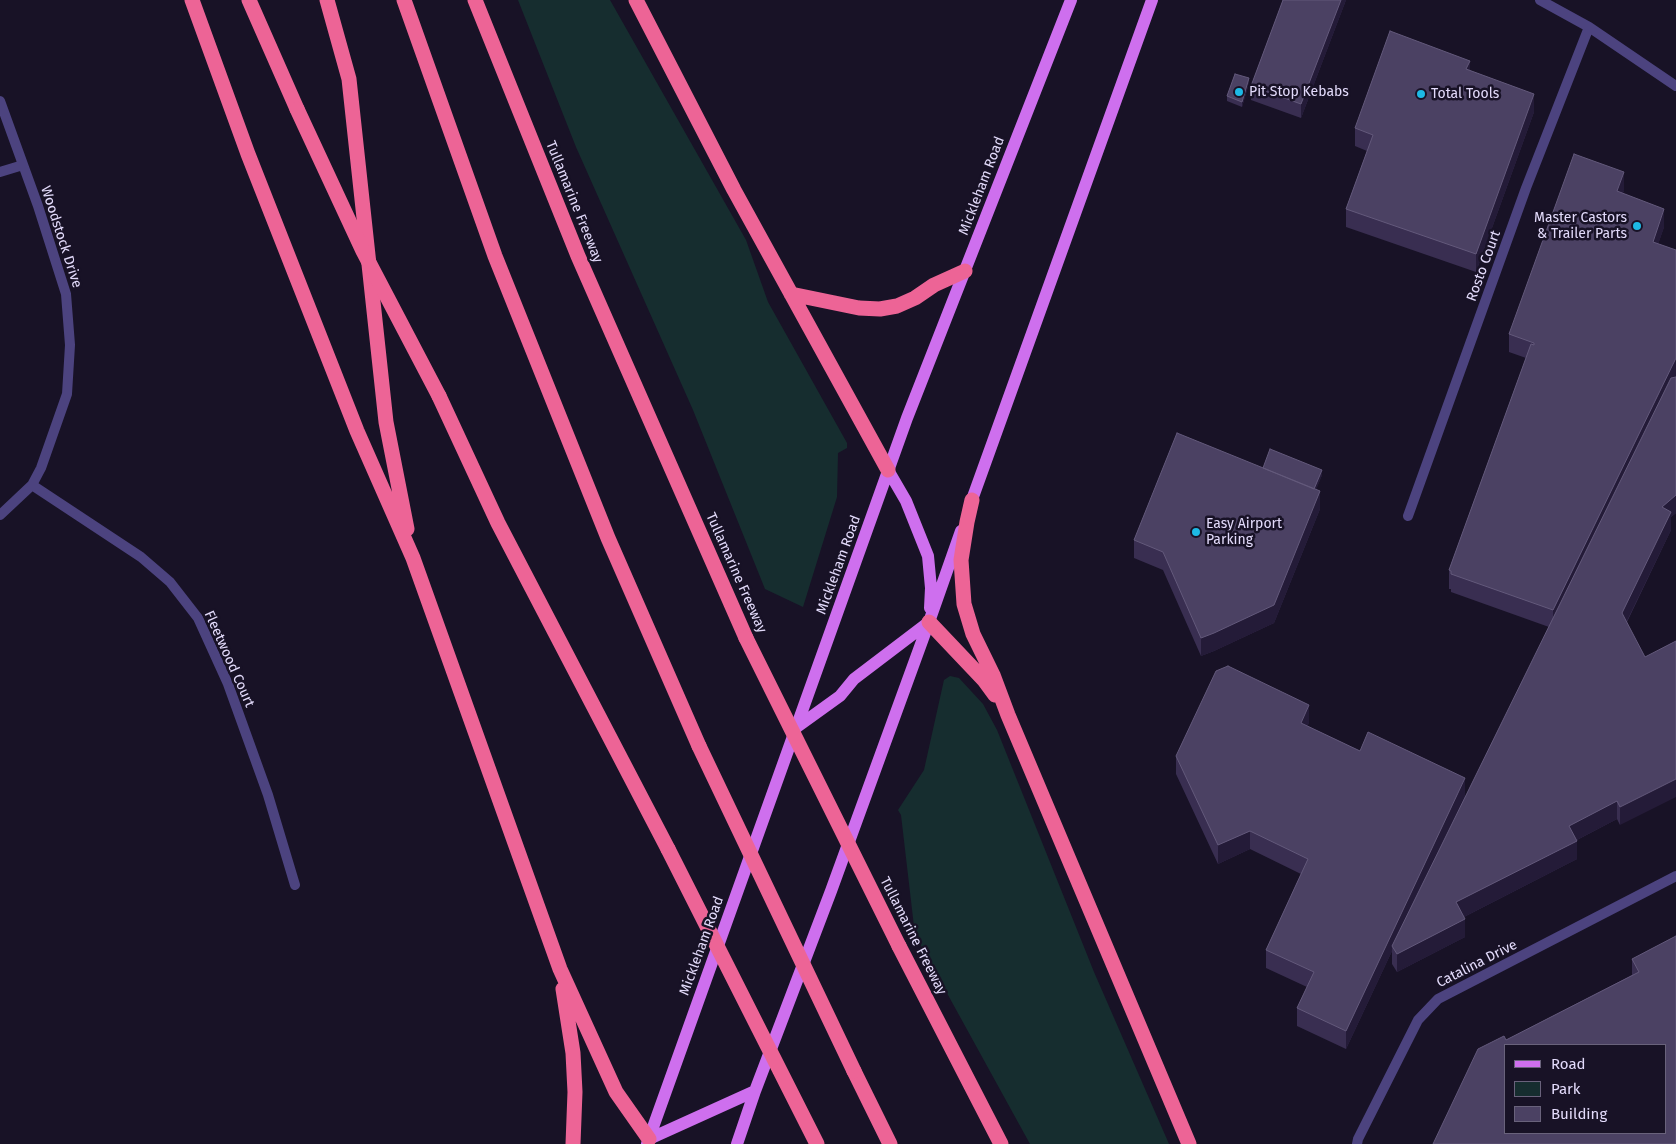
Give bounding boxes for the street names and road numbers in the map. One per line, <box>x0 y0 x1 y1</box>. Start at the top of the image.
street label: Mickleham Road <box>955 134 1009 238</box>
street label: Tullamarine Freeway <box>542 139 606 265</box>
street label: Woodstock Drive <box>37 184 85 290</box>
street label: Rosto Court <box>1463 228 1505 304</box>
street label: Tullamarine Freeway <box>702 510 770 636</box>
street label: Mickleham Road <box>813 513 865 617</box>
street label: Fleetwood Court <box>200 608 258 710</box>
street label: Tullamarine Freeway <box>876 874 950 998</box>
street label: Mickleham Road <box>676 894 728 998</box>
street label: Catalina Drive <box>1434 937 1520 991</box>

